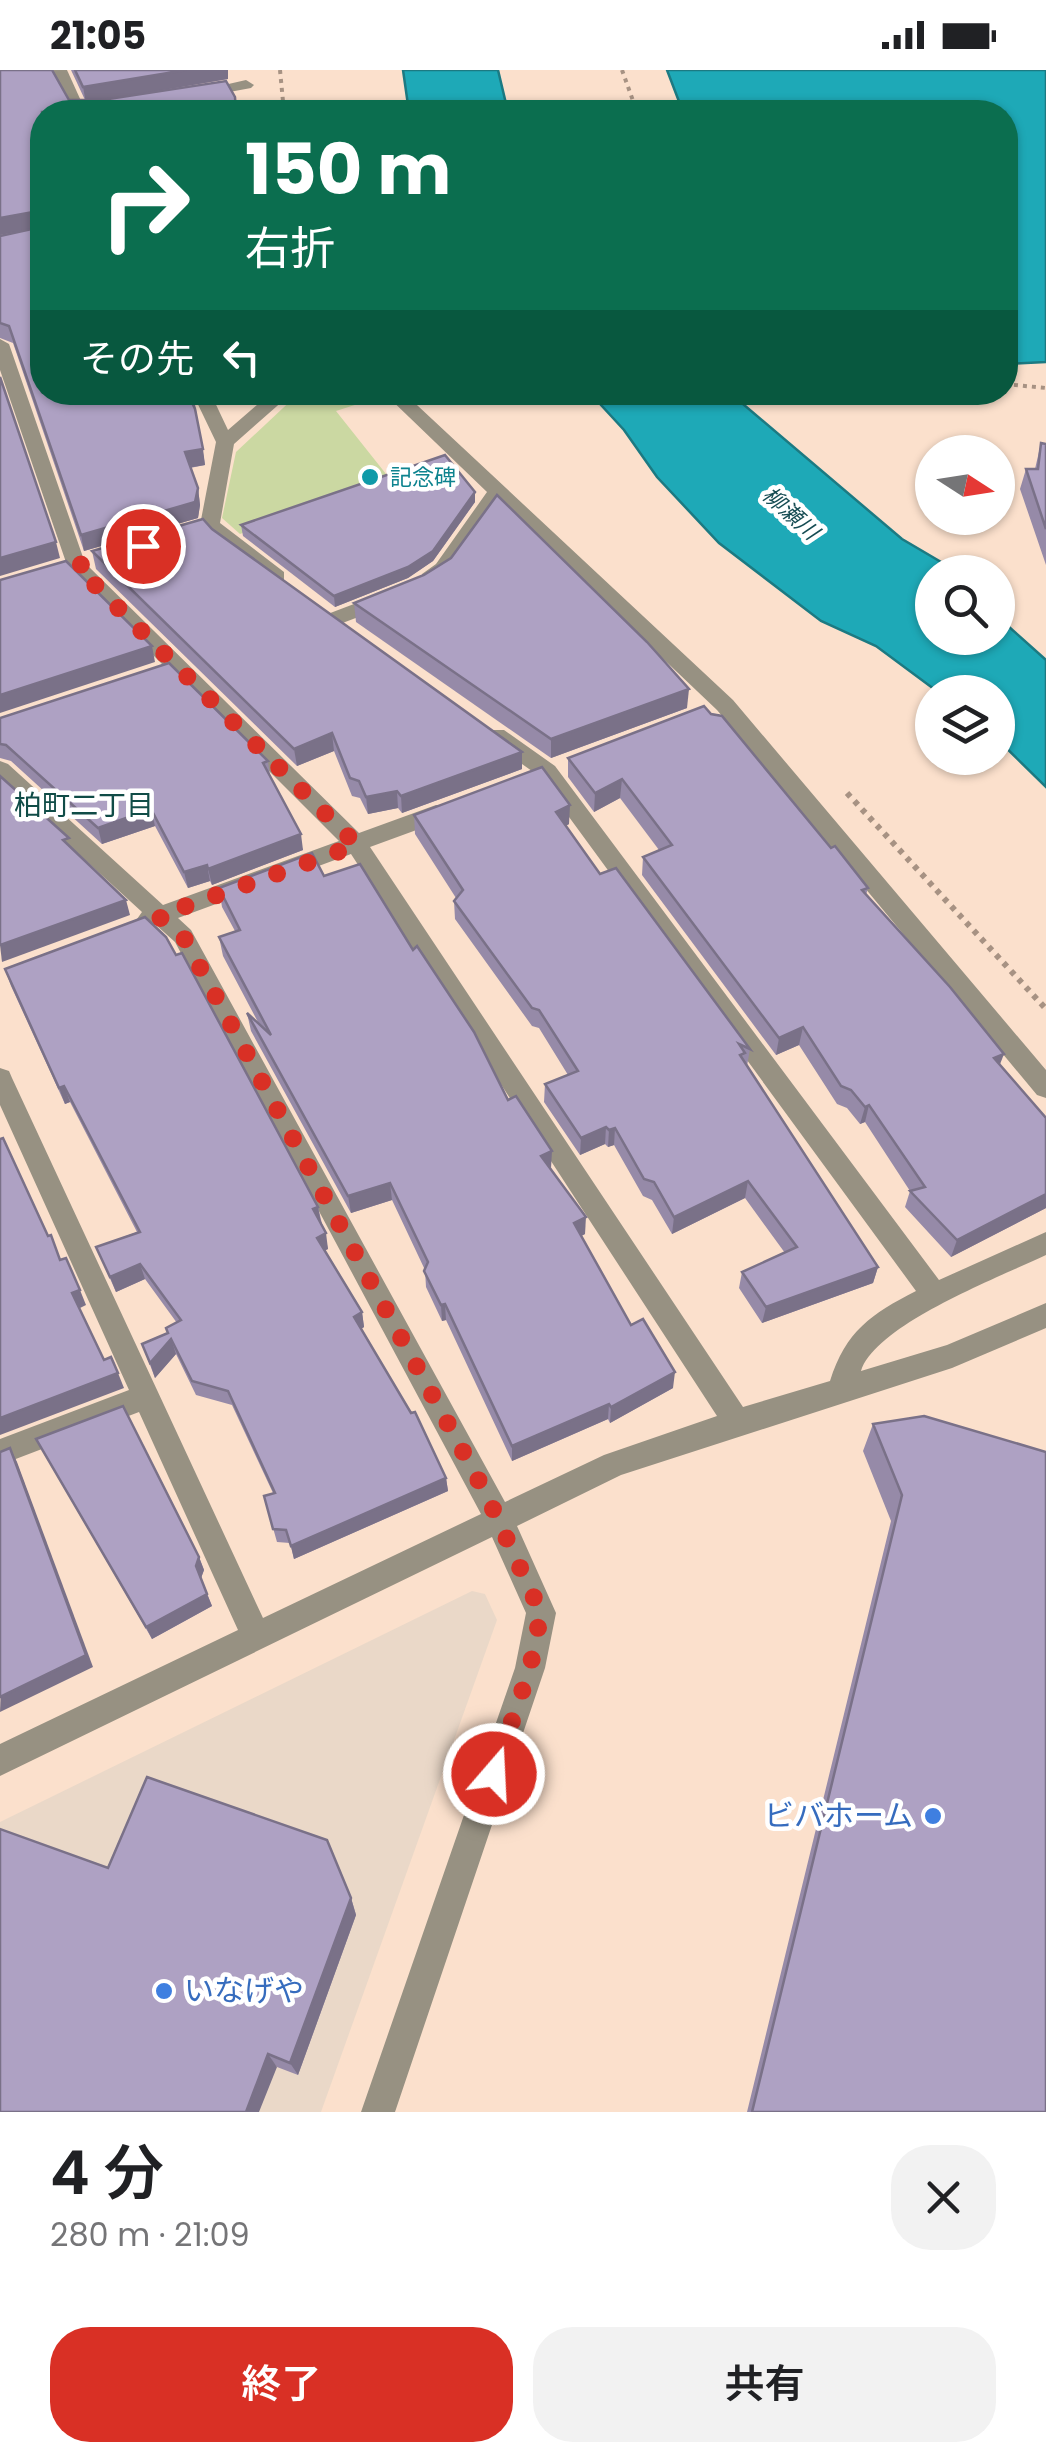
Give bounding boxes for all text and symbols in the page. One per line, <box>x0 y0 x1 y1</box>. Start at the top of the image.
text: 21:05 <box>50 9 146 62</box>
text: 150 m <box>245 120 451 219</box>
icon: right <box>80 140 210 270</box>
text: 右折 <box>245 217 335 280</box>
icon: left <box>214 330 269 385</box>
text: その先 <box>80 332 194 385</box>
north arrow <box>915 435 1015 535</box>
map controls <box>915 435 1015 775</box>
place label: 記念碑 <box>390 462 456 493</box>
marker: 記念碑 <box>359 466 381 488</box>
water label: 柳瀬川 <box>756 480 827 548</box>
pin <box>101 504 186 589</box>
icon: arrive <box>116 519 171 574</box>
button: search <box>915 555 1015 655</box>
button: layers <box>915 675 1015 775</box>
district label: 柏町二丁目 <box>14 786 154 825</box>
position arrow <box>442 1722 546 1826</box>
place label: ビバホーム <box>764 1794 913 1837</box>
marker: ビバホーム <box>922 1805 944 1827</box>
place label: いなげや <box>184 1969 304 2012</box>
marker: いなげや <box>153 1980 175 2002</box>
text: 4 分 <box>50 2131 164 2215</box>
button: close <box>891 2145 996 2250</box>
text: 280 m · 21:09 <box>50 2212 250 2257</box>
button: 終了 <box>50 2327 513 2442</box>
button: 共有 <box>533 2327 996 2442</box>

